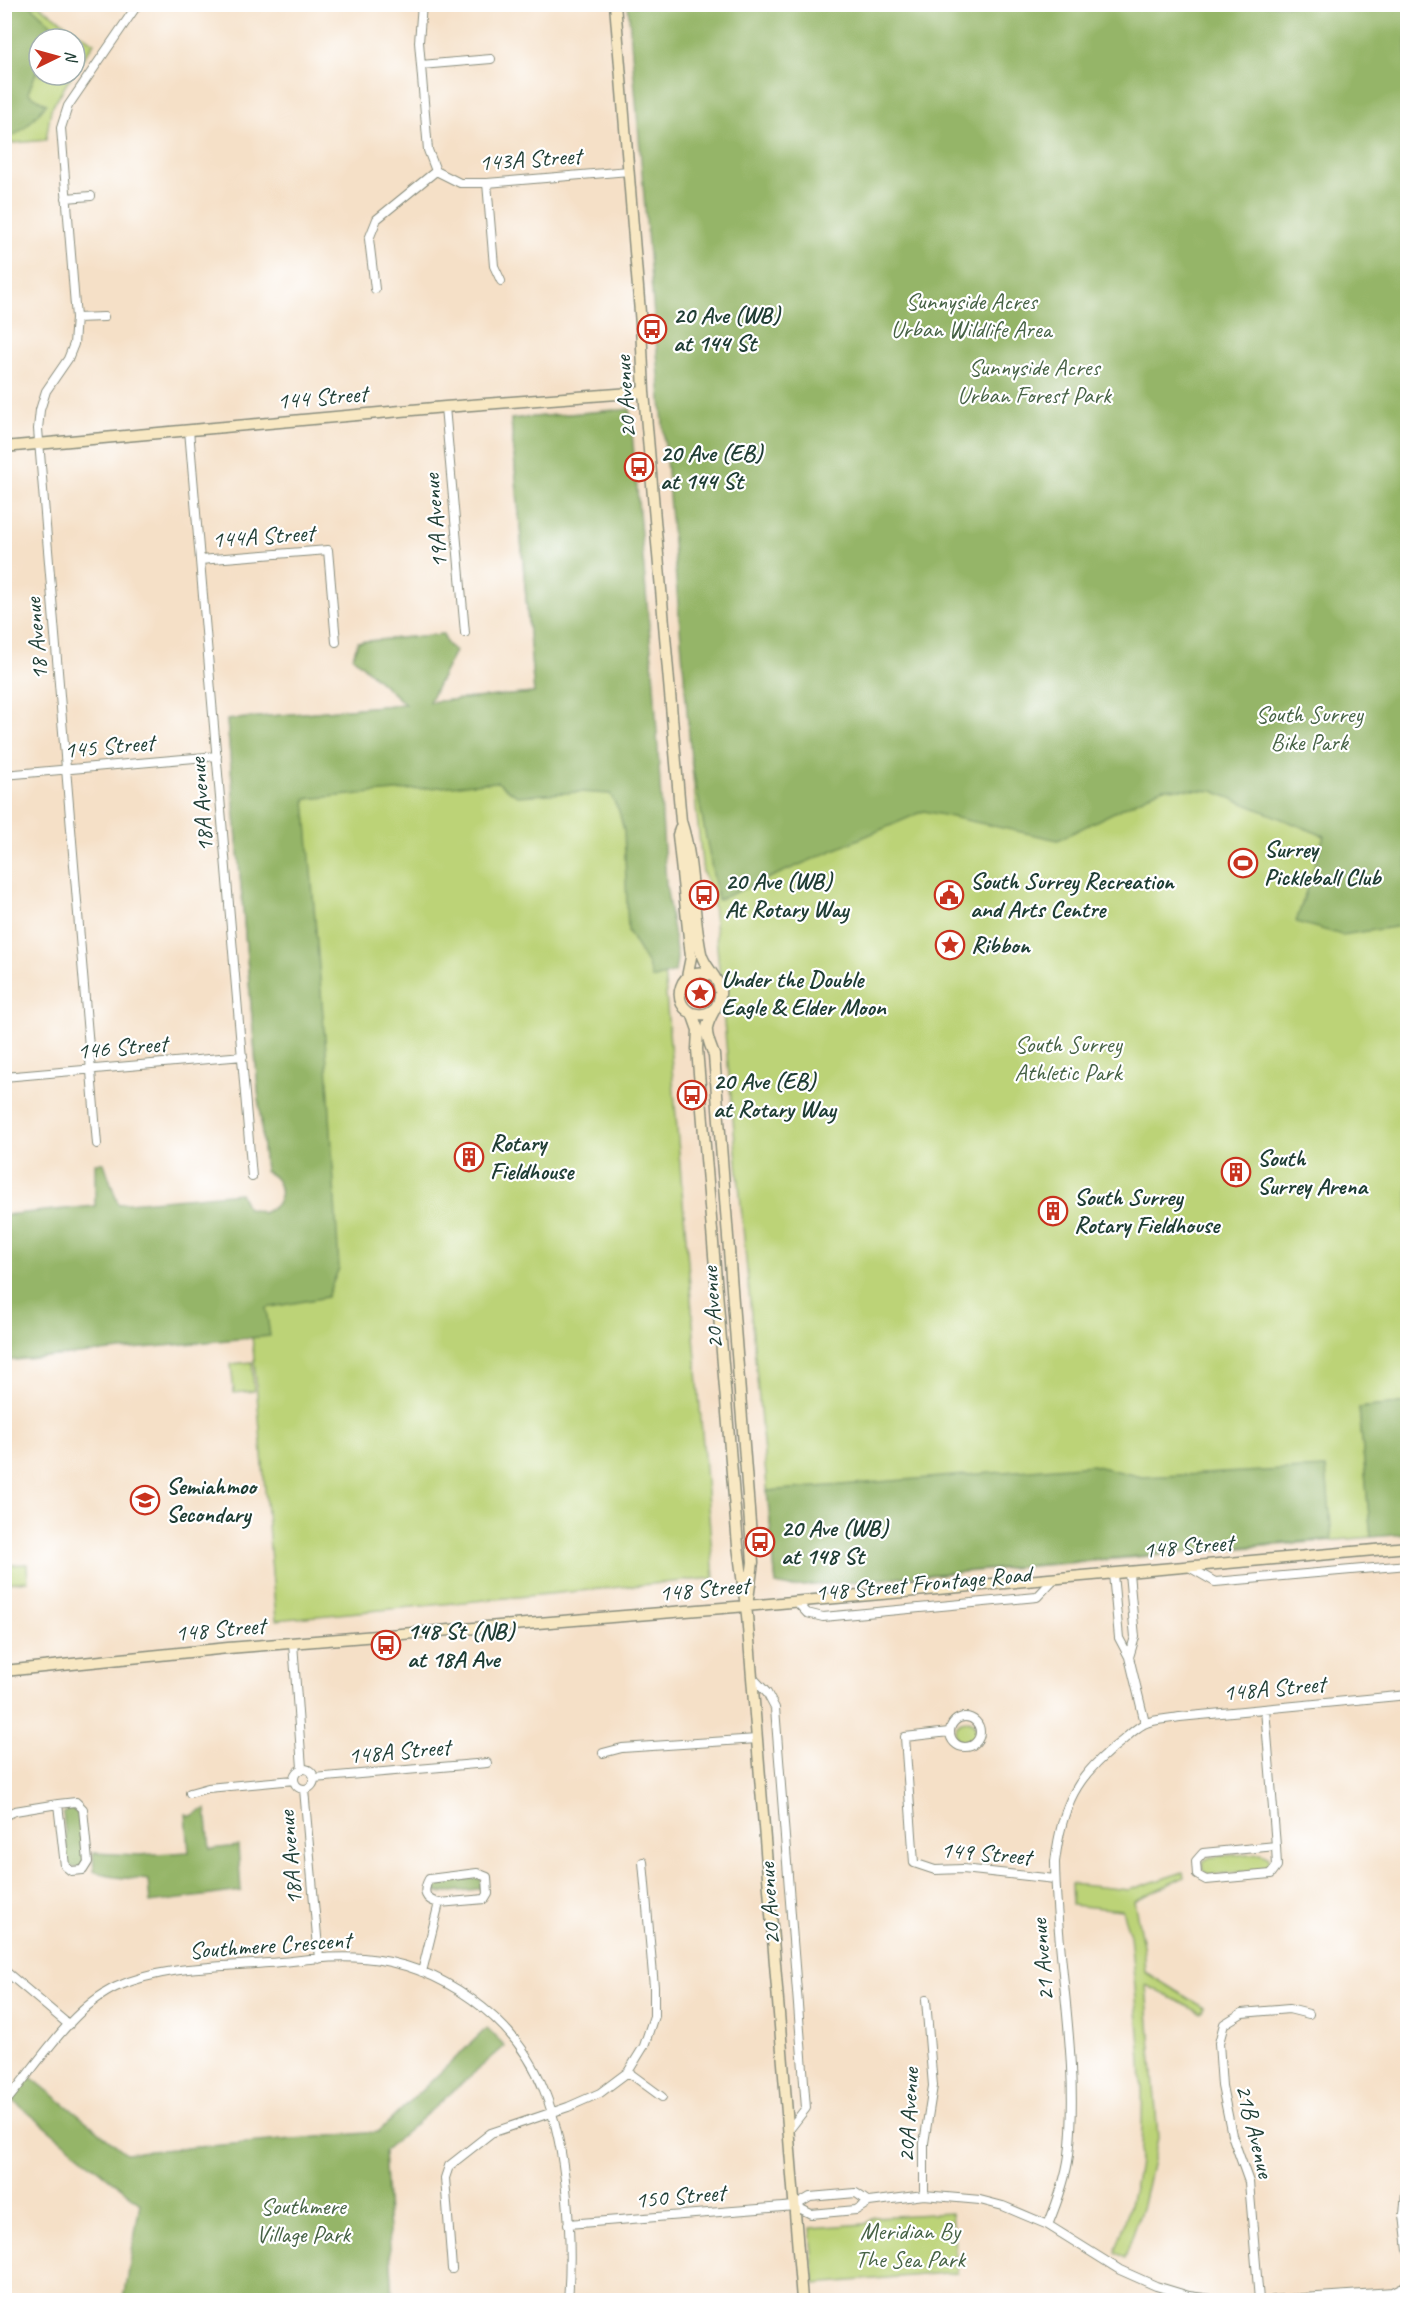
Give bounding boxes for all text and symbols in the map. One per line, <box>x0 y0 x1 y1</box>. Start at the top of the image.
north arrow <box>27 27 87 87</box>
text: N <box>61 50 82 65</box>
street label: 143A Street <box>478 140 585 178</box>
park label: Sunnyside Acres Urban Wildlife Area <box>891 286 1054 344</box>
place label: 20 Ave (WB) at 144 St <box>673 300 782 358</box>
bus stop icon: 20 Ave (WB) at 144 St <box>636 313 668 345</box>
park label: Sunnyside Acres Urban Forest Park <box>957 352 1113 410</box>
street label: 20 Avenue <box>607 353 643 439</box>
street label: 144 Street <box>276 378 371 416</box>
place label: 20 Ave (EB) at 144 St <box>660 438 765 496</box>
bus stop icon: 20 Ave (EB) at 144 St <box>623 451 655 483</box>
street label: 19A Avenue <box>416 470 454 569</box>
street label: 144A Street <box>211 517 318 555</box>
street label: 18 Avenue <box>17 594 55 681</box>
park label: South Surrey Bike Park <box>1255 699 1364 757</box>
street label: 145 Street <box>63 727 158 765</box>
street label: 18A Avenue <box>182 754 220 853</box>
place label: Surrey Pickleball Club <box>1264 834 1382 892</box>
sports icon: Surrey Pickleball Club <box>1227 847 1259 879</box>
place label: 20 Ave (WB) At Rotary Way <box>725 866 850 924</box>
place label: South Surrey Recreation and Arts Centre <box>970 866 1176 924</box>
bus stop icon: 20 Ave (WB) At Rotary Way <box>688 879 720 911</box>
public building icon: South Surrey Recreation and Arts Centre <box>933 879 965 911</box>
place icon: Ribbon <box>934 929 966 961</box>
place label: Ribbon <box>971 930 1032 960</box>
place label: Under the Double Eagle & Elder Moon <box>721 964 887 1022</box>
place icon: Under the Double Eagle & Elder Moon <box>684 977 716 1009</box>
street label: 146 Street <box>76 1028 171 1066</box>
park label: South Surrey Athletic Park <box>1014 1029 1124 1087</box>
place label: 20 Ave (EB) at Rotary Way <box>713 1066 838 1124</box>
bus stop icon: 20 Ave (EB) at Rotary Way <box>676 1079 708 1111</box>
place label: Rotary Fieldhouse <box>490 1128 575 1186</box>
building icon: Rotary Fieldhouse <box>453 1141 485 1173</box>
place label: South Surrey Arena <box>1257 1143 1369 1201</box>
building icon: South Surrey Arena <box>1220 1156 1252 1188</box>
place label: South Surrey Rotary Fieldhouse <box>1074 1182 1221 1240</box>
building icon: South Surrey Rotary Fieldhouse <box>1037 1195 1069 1227</box>
street label: 20 Avenue <box>694 1264 730 1350</box>
place label: Semiahmoo Secondary <box>166 1471 258 1529</box>
school or university icon: Semiahmoo Secondary <box>129 1484 161 1516</box>
place label: 20 Ave (WB) at 148 St <box>781 1513 890 1571</box>
bus stop icon: 20 Ave (WB) at 148 St <box>744 1526 776 1558</box>
street label: 148 Street <box>1142 1527 1237 1565</box>
street label: 148 Street Frontage Road <box>814 1558 1036 1607</box>
street label: 148 Street <box>658 1570 753 1608</box>
street label: 148 Street <box>174 1610 269 1648</box>
place label: 148 St (NB) at 18A Ave <box>407 1616 517 1674</box>
bus stop icon: 148 St (NB) at 18A Ave <box>370 1629 402 1661</box>
street label: 148A Street <box>1222 1668 1329 1707</box>
street label: 148A Street <box>347 1731 454 1770</box>
street label: 18A Avenue <box>271 1807 309 1906</box>
street label: 149 Street <box>940 1834 1035 1872</box>
street label: 20 Avenue <box>751 1860 787 1946</box>
street label: 21 Avenue <box>1023 1915 1061 2002</box>
street label: Southmere Crescent <box>188 1924 355 1966</box>
street label: 20A Avenue <box>891 2065 926 2163</box>
street label: 21B Avenue <box>1229 2081 1282 2183</box>
street label: 150 Street <box>634 2177 729 2215</box>
park label: Southmere Village Park <box>256 2191 352 2249</box>
park label: Meridian By The Sea Park <box>855 2216 967 2274</box>

